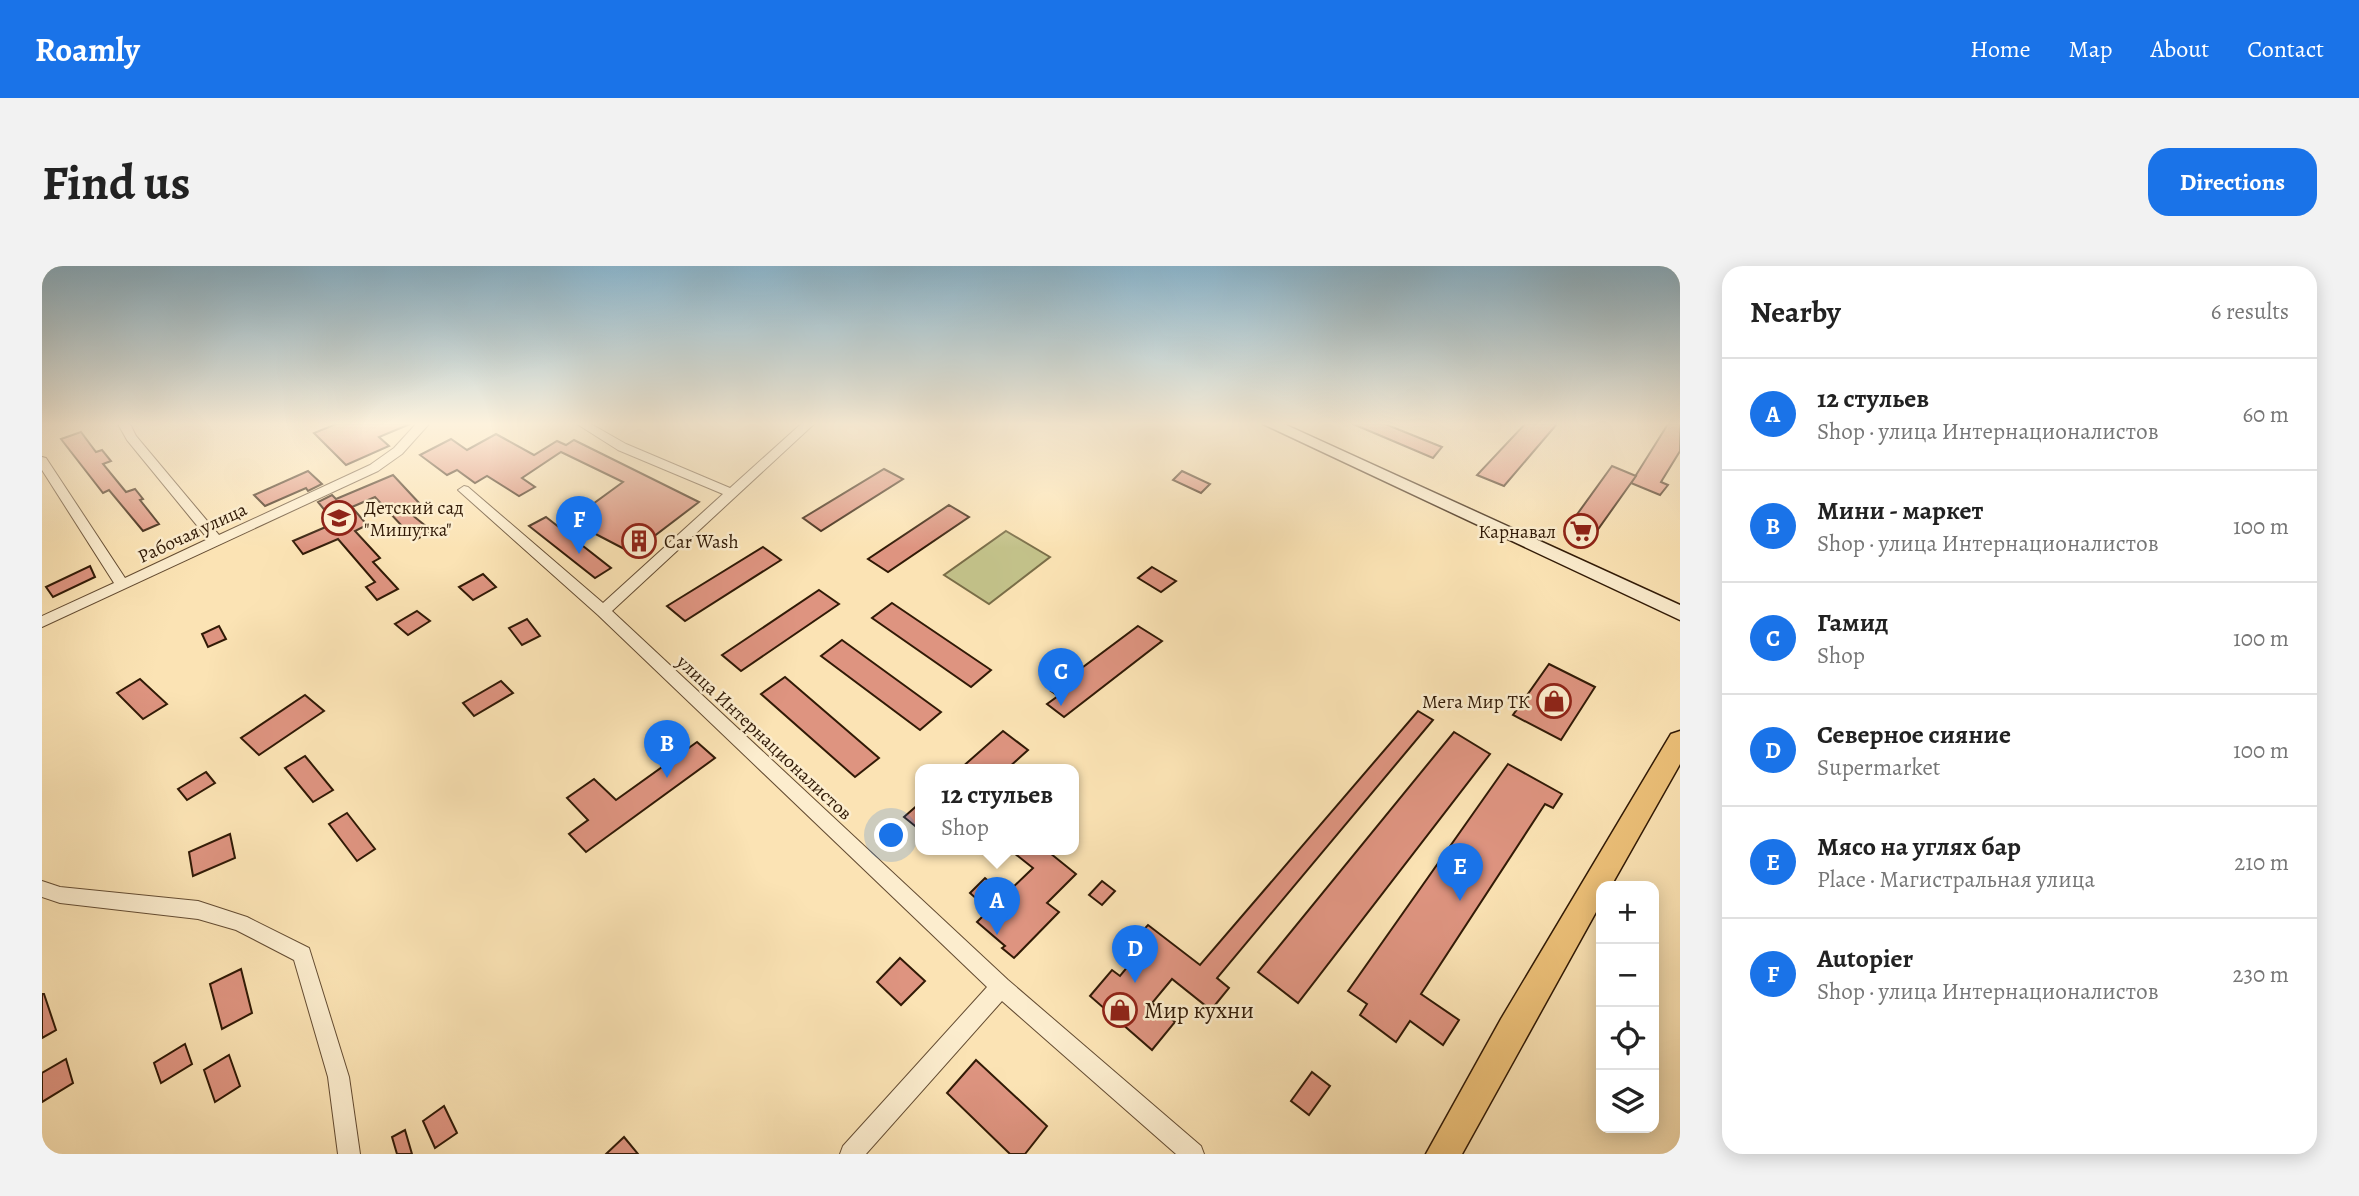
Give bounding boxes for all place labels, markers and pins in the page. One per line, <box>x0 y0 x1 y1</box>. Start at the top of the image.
place label: Детский сад "Мишутка" <box>364 495 463 543</box>
pin: F <box>556 496 602 554</box>
school or university icon: Детский сад "Мишутка" <box>320 499 358 537</box>
supermarket icon: Карнавал <box>1562 512 1600 550</box>
place label: Карнавал <box>1478 519 1556 545</box>
building icon: Car Wash <box>620 522 658 560</box>
place label: Car Wash <box>664 529 739 555</box>
pin: C <box>1038 648 1084 706</box>
shop icon: Мега Мир ТК <box>1535 682 1573 720</box>
place label: Мега Мир ТК <box>1422 689 1530 715</box>
pin: B <box>644 720 690 778</box>
pin: E <box>1437 843 1483 901</box>
pin: A <box>974 877 1020 935</box>
pin: D <box>1112 925 1158 983</box>
shop icon: Мир кухни <box>1101 991 1139 1029</box>
place label: Мир кухни <box>1144 995 1254 1026</box>

